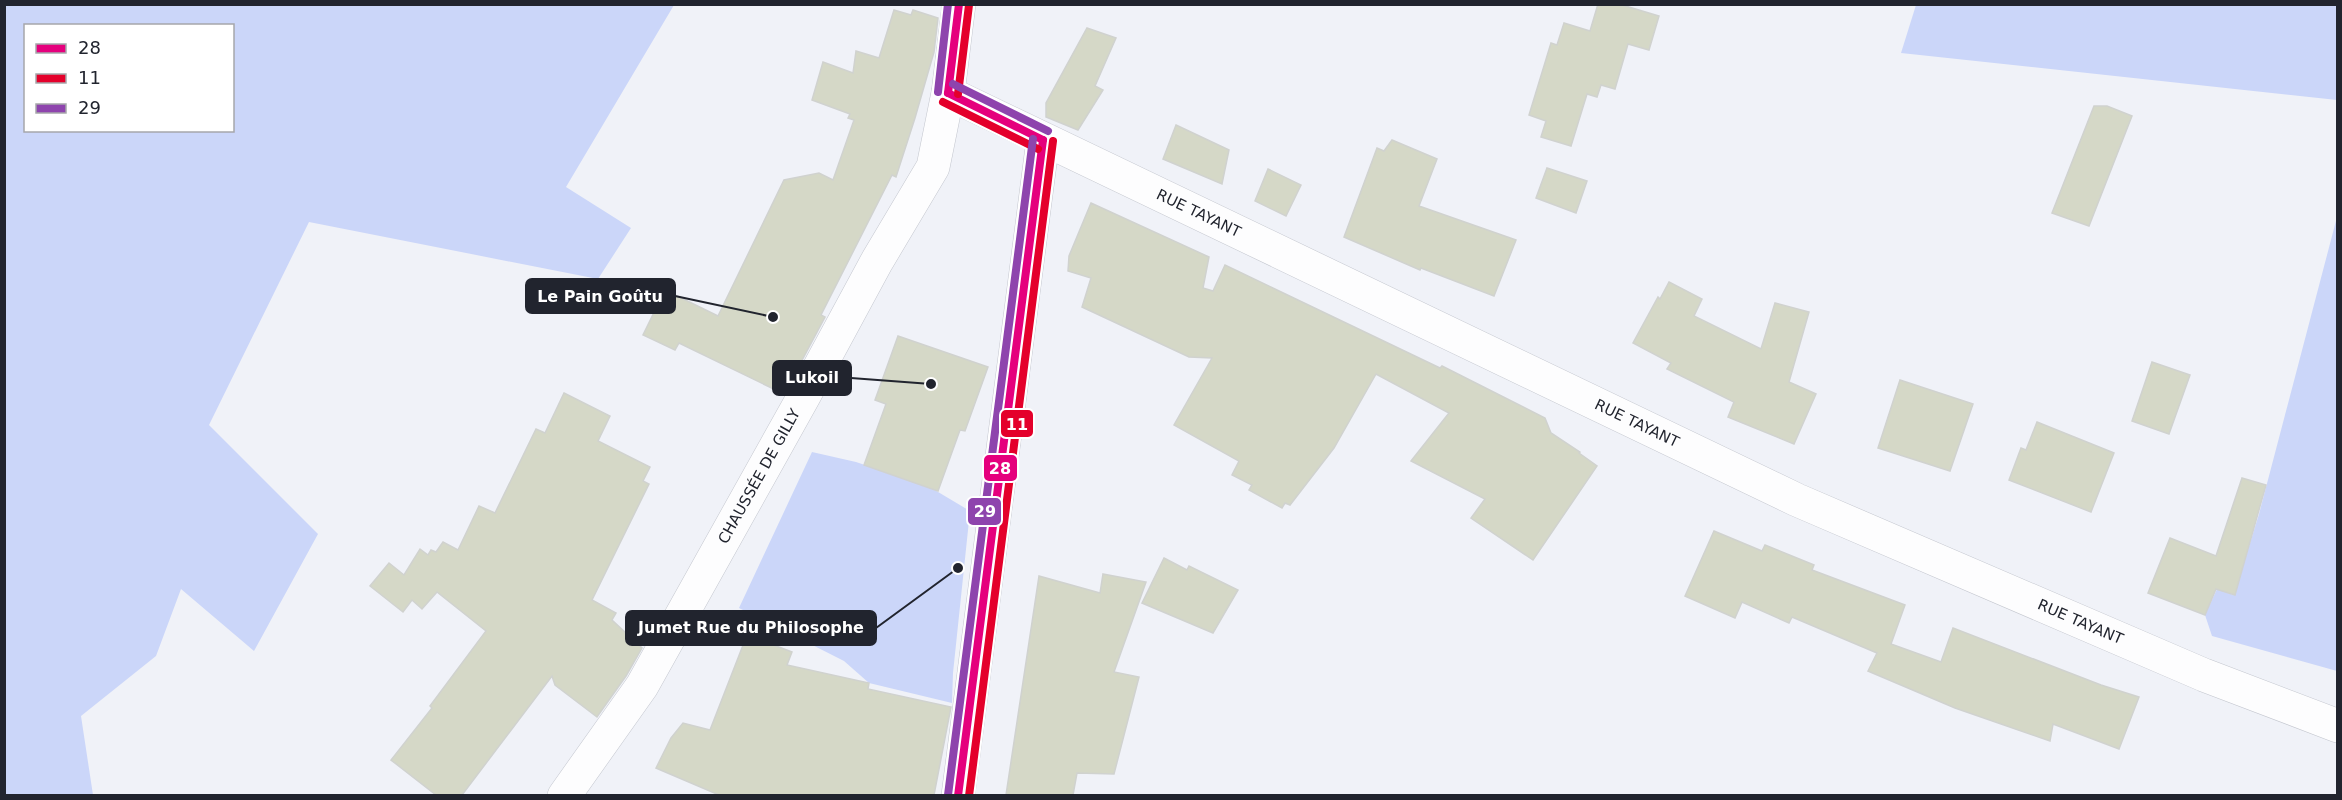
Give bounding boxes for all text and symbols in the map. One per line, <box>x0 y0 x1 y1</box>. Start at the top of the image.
legend <box>24 24 234 132</box>
text: 28 <box>78 37 101 58</box>
text: 11 <box>78 67 101 88</box>
text: 29 <box>78 97 101 118</box>
street label: RUE TAYANT <box>1154 185 1245 241</box>
callout: Le Pain Goûtu <box>526 279 675 313</box>
text: Le Pain Goûtu <box>537 287 663 306</box>
callout: Lukoil <box>773 361 851 395</box>
text: Lukoil <box>785 368 839 387</box>
street label: RUE TAYANT <box>1592 395 1683 452</box>
street label: CHAUSSÉE DE GILLY <box>714 405 804 547</box>
line badge: 11 <box>1000 409 1034 438</box>
text: 11 <box>1006 415 1028 434</box>
line badge: 28 <box>983 454 1018 482</box>
text: 28 <box>989 459 1011 478</box>
line badge: 29 <box>967 497 1002 526</box>
text: 29 <box>974 502 996 521</box>
street label: RUE TAYANT <box>2035 596 2127 649</box>
callout: Jumet Rue du Philosophe <box>626 611 876 645</box>
text: Jumet Rue du Philosophe <box>637 618 864 637</box>

